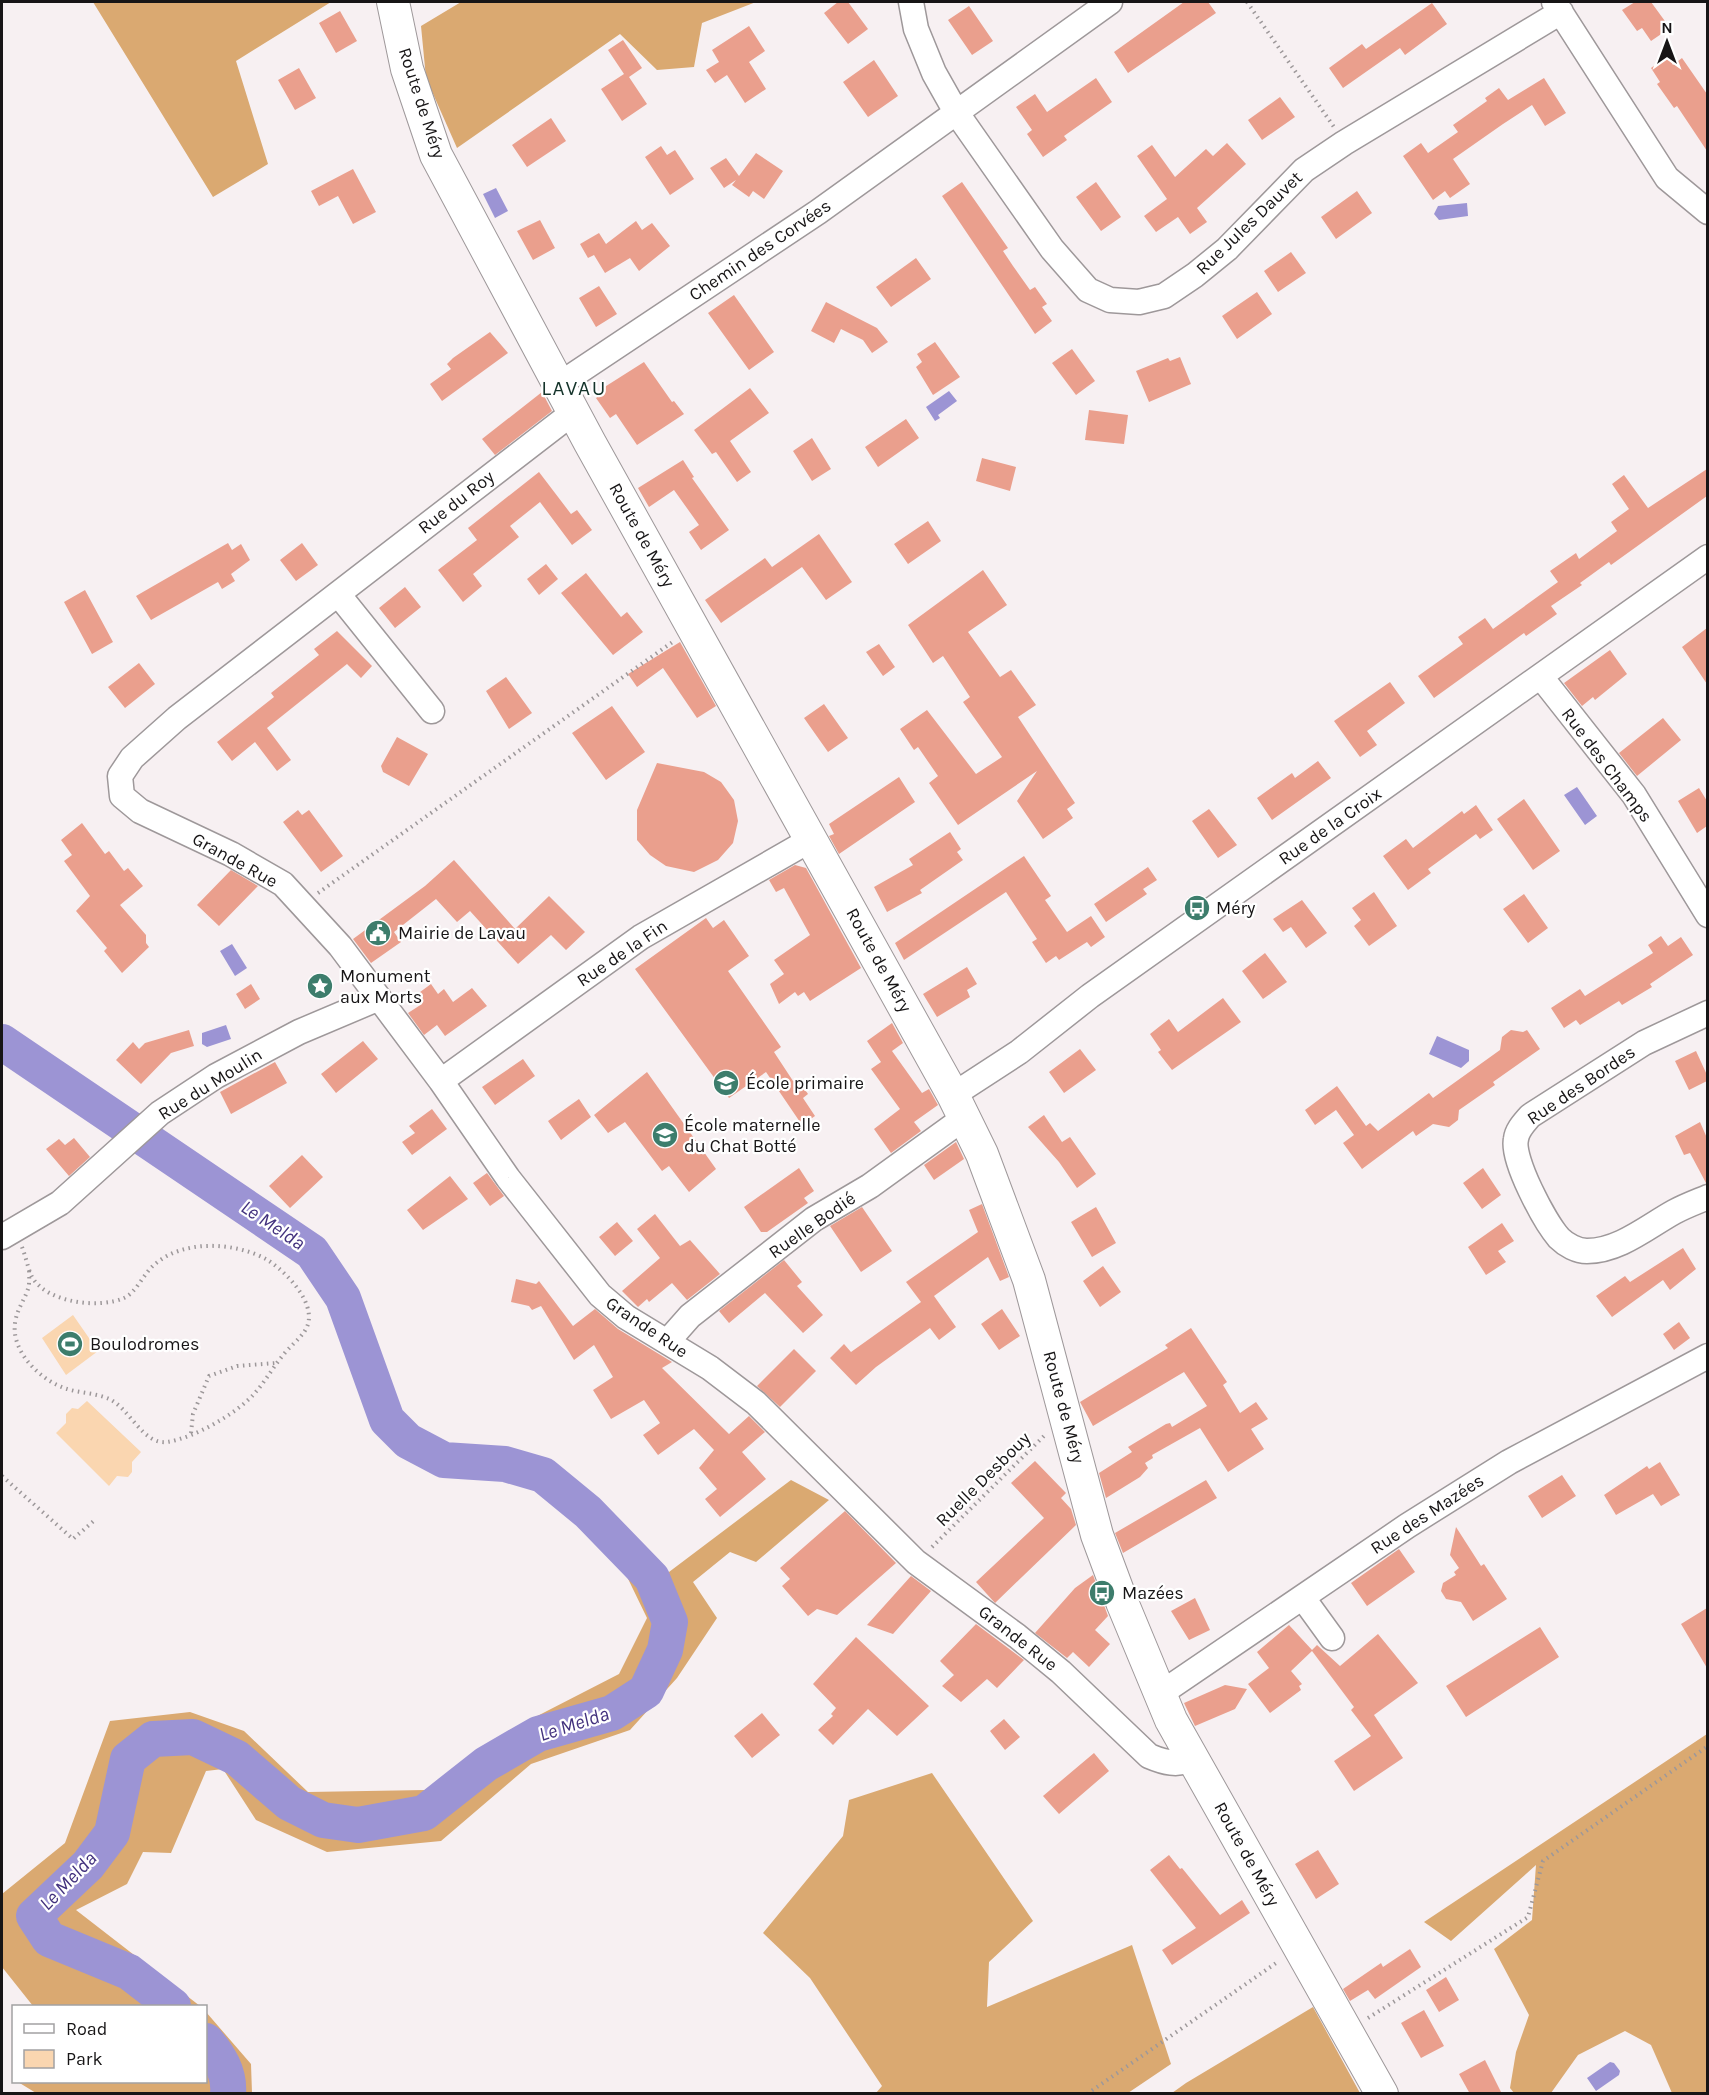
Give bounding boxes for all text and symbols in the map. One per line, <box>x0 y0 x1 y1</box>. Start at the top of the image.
north arrow <box>1637 12 1697 72</box>
text: N <box>1661 18 1673 37</box>
street label: Route de Méry <box>394 45 451 162</box>
street label: Rue Jules Dauvet <box>1191 167 1307 279</box>
street label: Chemin des Corvées <box>685 194 835 306</box>
district label: LAVAU <box>541 376 607 400</box>
street label: Rue du Roy <box>414 465 499 539</box>
street label: Route de Méry <box>604 479 680 591</box>
street label: Rue des Champs <box>1557 703 1657 827</box>
street label: Rue de la Croix <box>1274 782 1386 870</box>
street label: Grande Rue <box>188 828 282 892</box>
bus stop icon: Méry <box>1182 893 1212 923</box>
place label: Méry <box>1216 897 1256 919</box>
street label: Route de Méry <box>841 904 917 1016</box>
street label: Rue de la Fin <box>573 915 671 991</box>
public building icon: Mairie de Lavau <box>363 918 393 948</box>
place label: Mairie de Lavau <box>398 922 526 944</box>
place label: Monument aux Morts <box>340 965 431 1008</box>
place icon: Monument aux Morts <box>305 971 335 1001</box>
street label: Rue des Bordes <box>1523 1041 1639 1129</box>
street label: Rue du Moulin <box>154 1043 266 1125</box>
school or university icon: École primaire <box>711 1068 741 1098</box>
place label: École primaire <box>746 1071 864 1094</box>
place label: École maternelle du Chat Botté <box>684 1113 821 1157</box>
school or university icon: École maternelle du Chat Botté <box>650 1120 680 1150</box>
street label: Ruelle Bodié <box>764 1187 860 1263</box>
water label: Le Melda <box>237 1195 309 1255</box>
street label: Grande Rue <box>602 1292 692 1362</box>
sports icon: Boulodromes <box>55 1329 85 1359</box>
place label: Boulodromes <box>90 1333 199 1355</box>
street label: Route de Méry <box>1038 1348 1090 1466</box>
street label: Ruelle Desbouy <box>931 1427 1035 1531</box>
street label: Rue des Mazées <box>1366 1469 1488 1559</box>
bus stop icon: Mazées <box>1087 1578 1117 1608</box>
place label: Mazées <box>1122 1582 1184 1604</box>
street label: Grande Rue <box>974 1600 1062 1676</box>
water label: Le Melda <box>536 1702 612 1746</box>
street label: Route de Méry <box>1209 1798 1285 1910</box>
water label: Le Melda <box>35 1847 101 1915</box>
legend <box>12 2005 207 2083</box>
text: Road <box>66 2018 107 2040</box>
text: Park <box>66 2048 103 2070</box>

